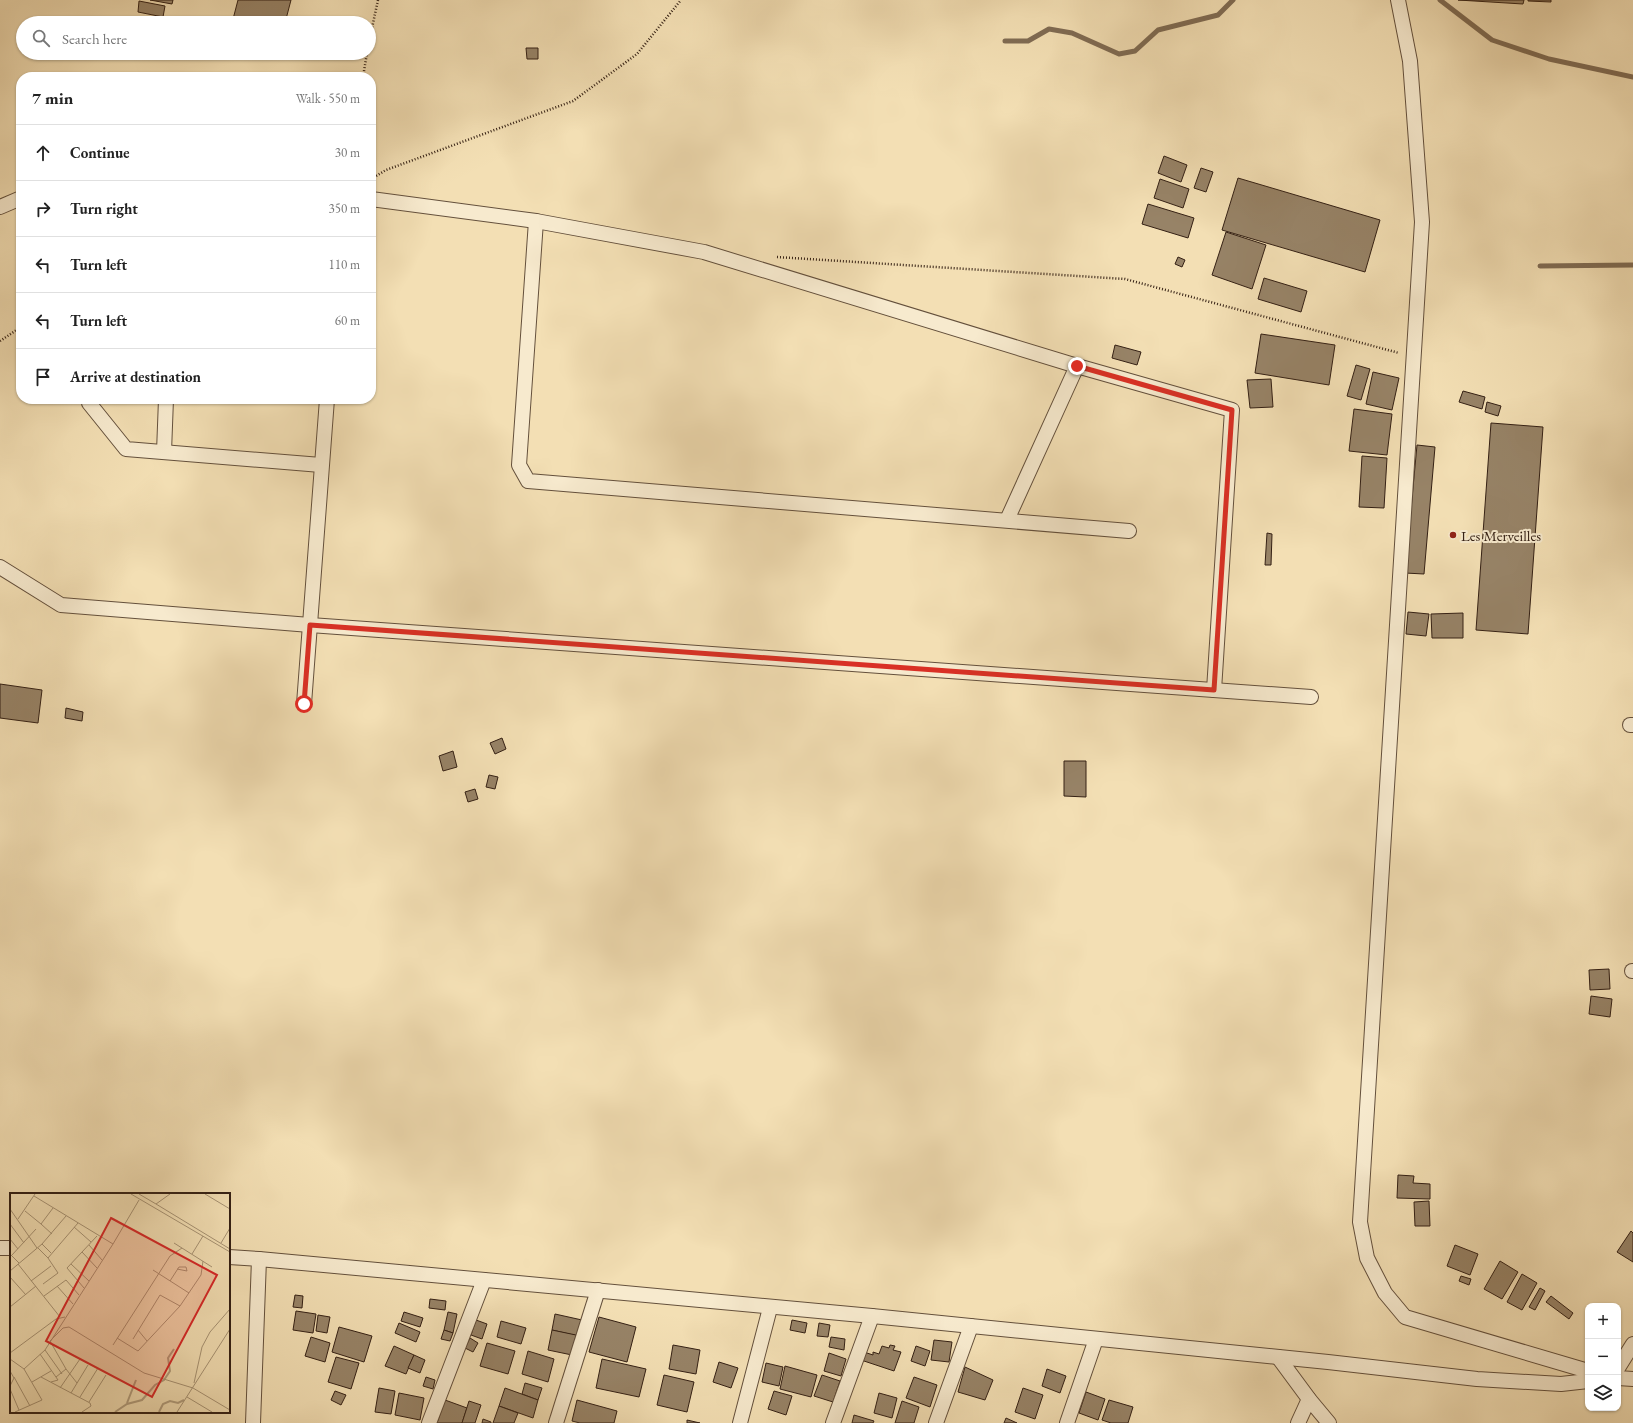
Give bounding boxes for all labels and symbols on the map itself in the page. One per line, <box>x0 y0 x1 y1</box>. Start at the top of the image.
route end <box>1068 357 1086 375</box>
place label: Les Merveilles <box>1461 526 1541 545</box>
marker: Les Merveilles <box>1448 530 1458 540</box>
route start <box>295 695 313 713</box>
inset map <box>10 1193 230 1413</box>

